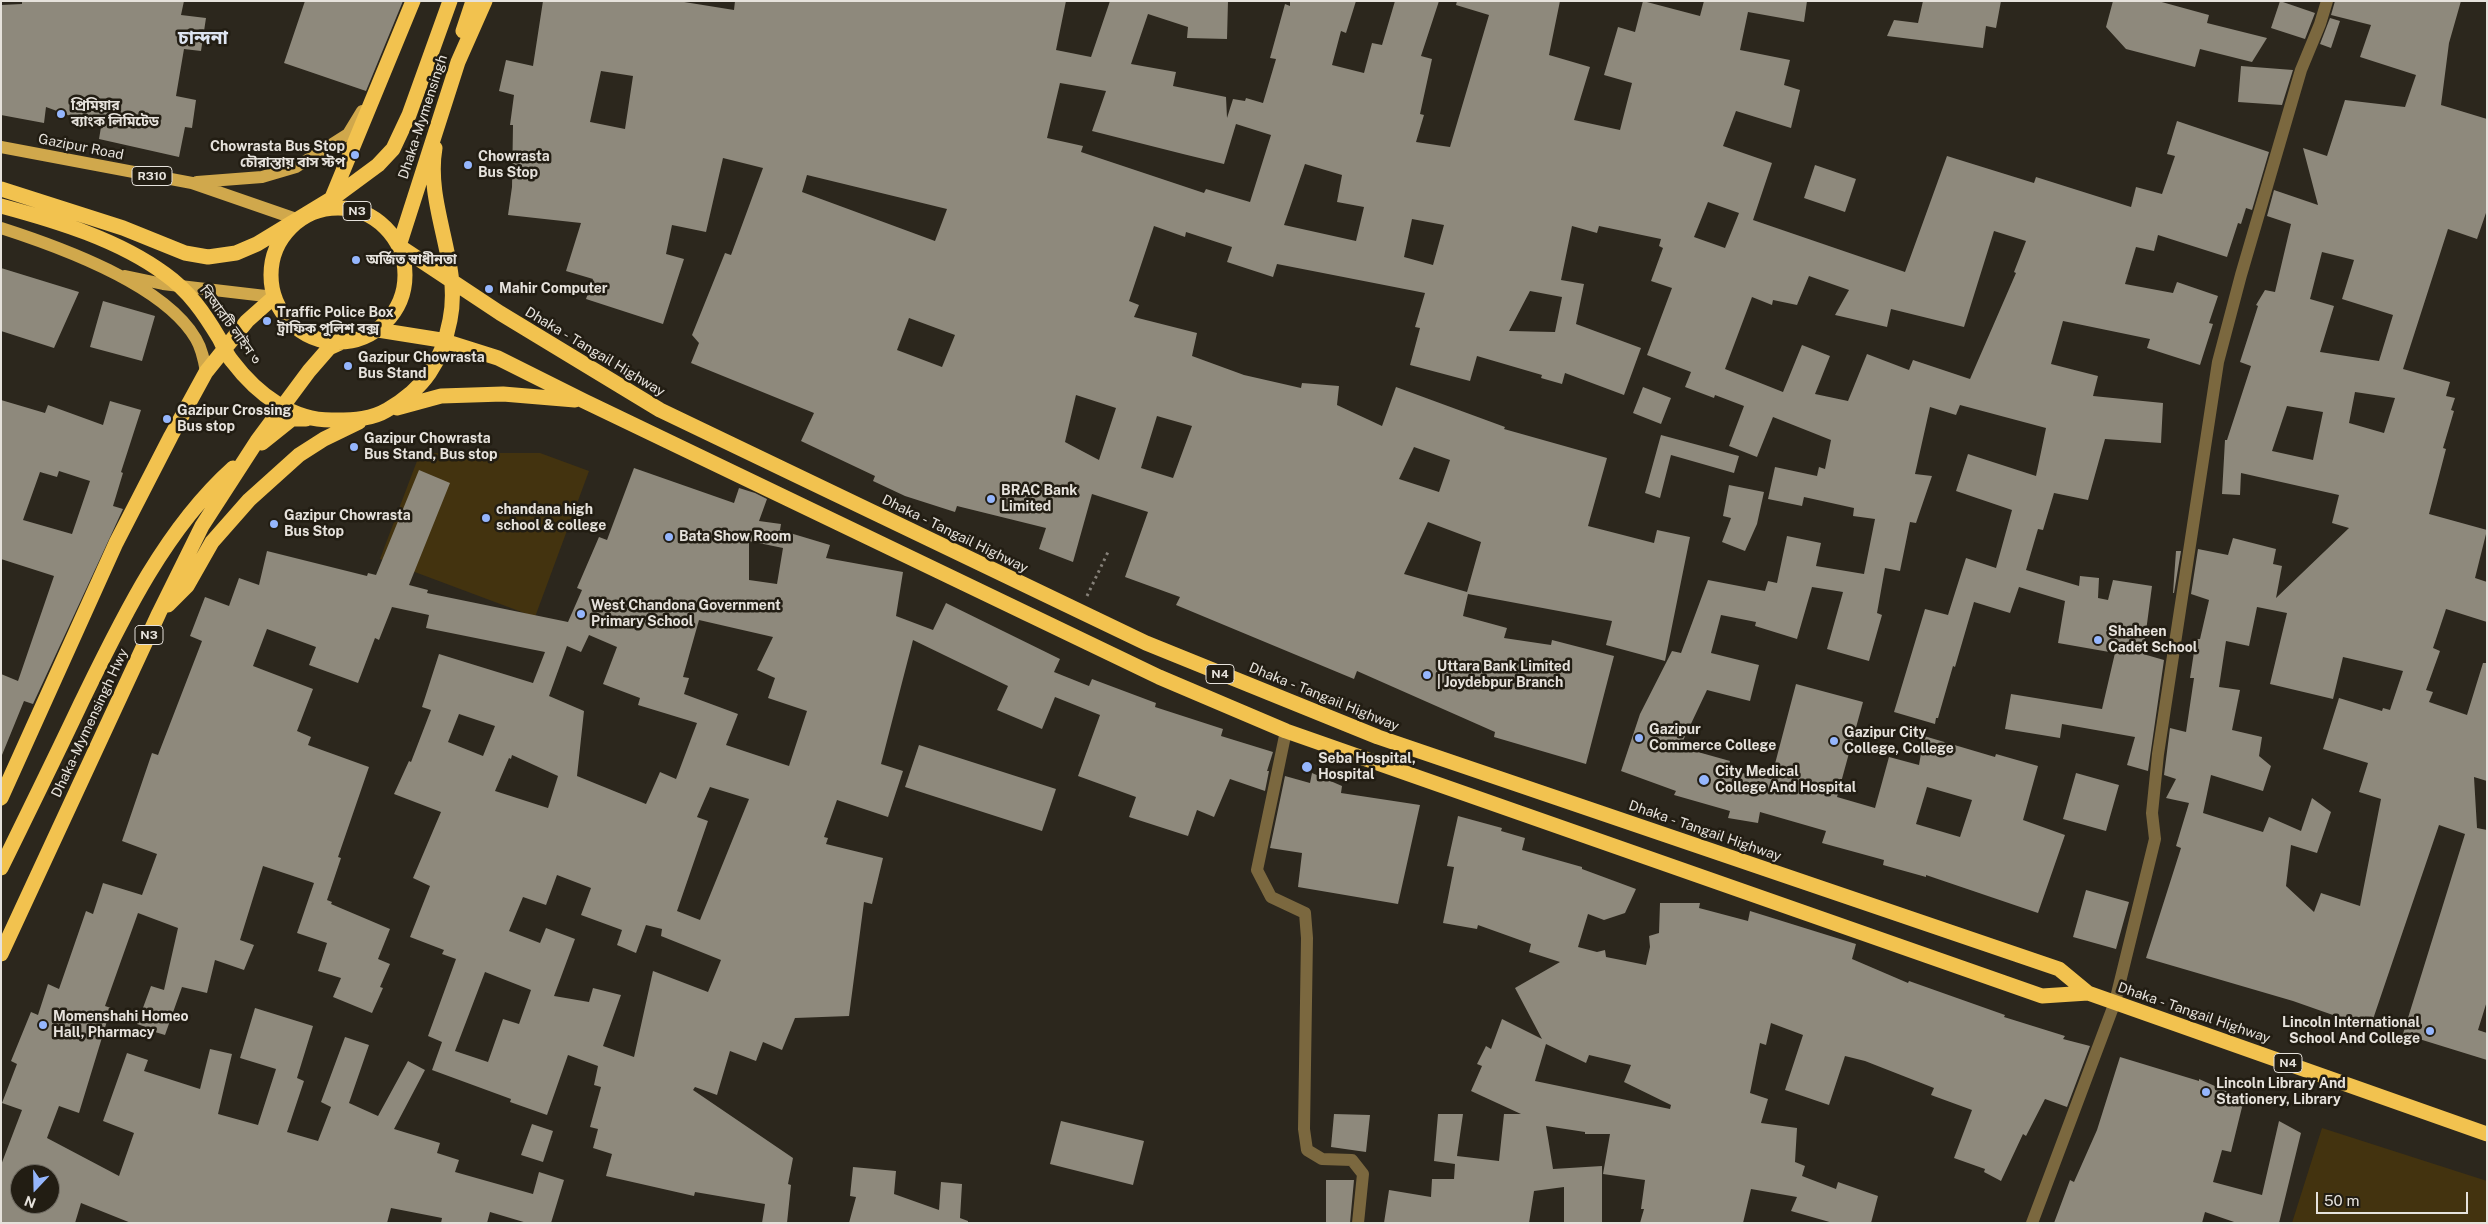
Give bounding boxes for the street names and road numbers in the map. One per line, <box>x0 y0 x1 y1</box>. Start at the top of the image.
street label: Dhaka-Mymensingh <box>395 53 451 181</box>
street label: Gazipur Road <box>37 130 125 164</box>
road number: R310 <box>132 167 172 186</box>
road number: N3 <box>343 202 371 220</box>
street label: বিআরটি লাইন ৩ <box>196 282 264 368</box>
street label: Dhaka - Tangail Highway <box>522 304 668 400</box>
street label: Dhaka - Tangail Highway <box>879 491 1031 577</box>
road number: N3 <box>135 626 163 644</box>
street label: Dhaka-Mymensingh Hwy <box>48 646 132 800</box>
street label: Dhaka - Tangail Highway <box>1247 659 1401 735</box>
road number: N4 <box>1206 664 1234 684</box>
street label: Dhaka - Tangail Highway <box>1627 797 1783 865</box>
street label: Dhaka - Tangail Highway <box>2116 979 2272 1047</box>
road number: N4 <box>2274 1054 2302 1072</box>

